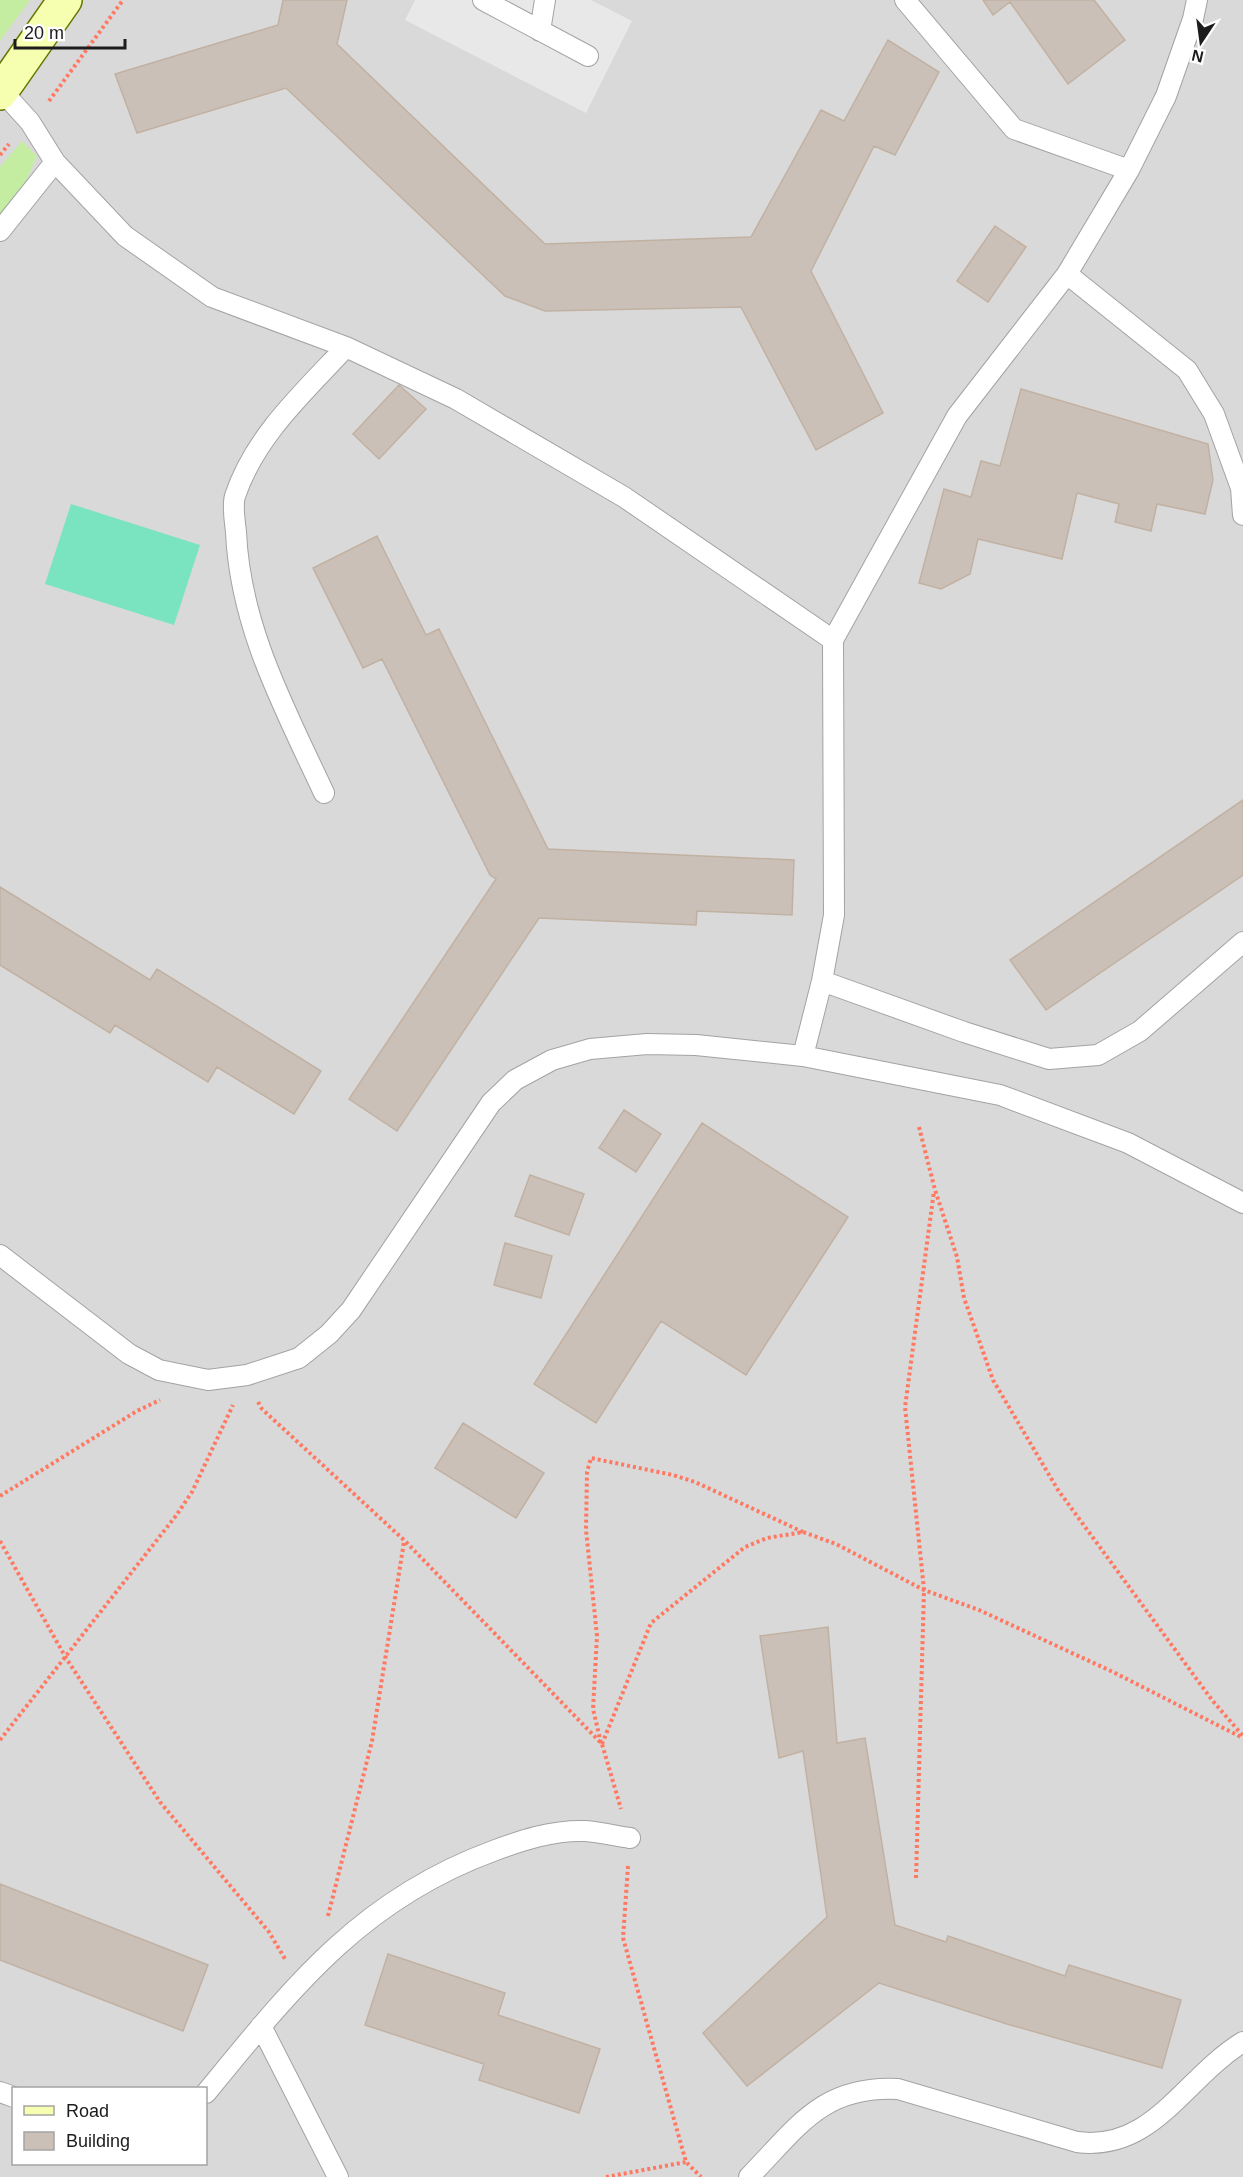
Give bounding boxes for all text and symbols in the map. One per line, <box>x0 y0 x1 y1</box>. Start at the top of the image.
scale bar <box>15 12 124 50</box>
north arrow <box>1171 12 1231 72</box>
text: 20 m <box>24 23 64 43</box>
text: N <box>1190 47 1205 66</box>
legend <box>12 2087 207 2165</box>
text: Road <box>66 2101 109 2121</box>
text: Building <box>66 2131 130 2151</box>

